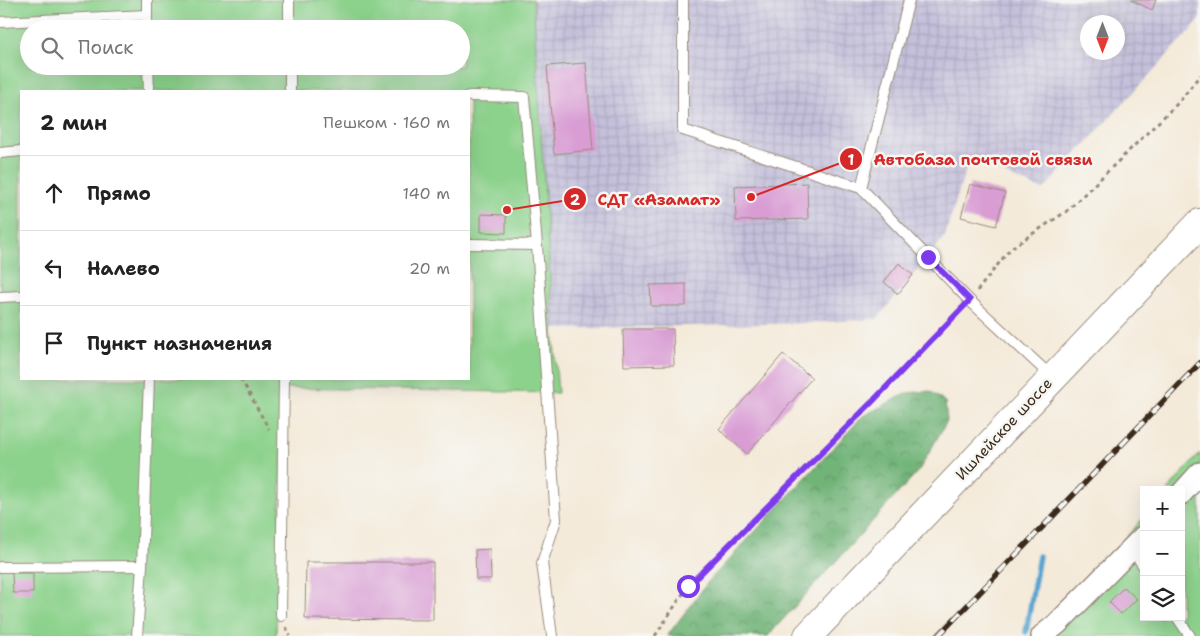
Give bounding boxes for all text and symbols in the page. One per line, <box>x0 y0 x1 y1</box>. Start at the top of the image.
north arrow <box>1080 15 1125 60</box>
search box <box>20 20 470 75</box>
icon: search <box>38 34 66 62</box>
text: Поиск <box>78 35 133 60</box>
text: 2 мин <box>40 109 107 137</box>
text: Пешком · 160 m <box>323 112 450 133</box>
callout: Автобаза почтовой связи <box>839 144 1103 175</box>
text: Автобаза почтовой связи <box>873 149 1093 170</box>
text: 1 <box>848 150 855 170</box>
icon: ahead <box>40 179 68 207</box>
text: Прямо <box>87 181 151 206</box>
text: 140 m <box>403 183 450 204</box>
callout: СДТ «Азамат» <box>563 184 731 215</box>
text: СДТ «Азамат» <box>598 189 721 210</box>
text: 2 <box>570 190 581 210</box>
route end <box>917 246 940 269</box>
icon: left <box>40 254 68 282</box>
text: Налево <box>87 256 160 281</box>
text: 20 m <box>409 258 450 279</box>
icon: arrive <box>40 329 68 357</box>
text: Пункт назначения <box>87 331 272 356</box>
street label: Ишлейское шоссе <box>951 374 1057 484</box>
map controls <box>1140 486 1185 621</box>
button: + <box>1140 486 1185 531</box>
button: − <box>1140 531 1185 576</box>
route start <box>677 575 700 598</box>
button: layers <box>1140 576 1185 621</box>

